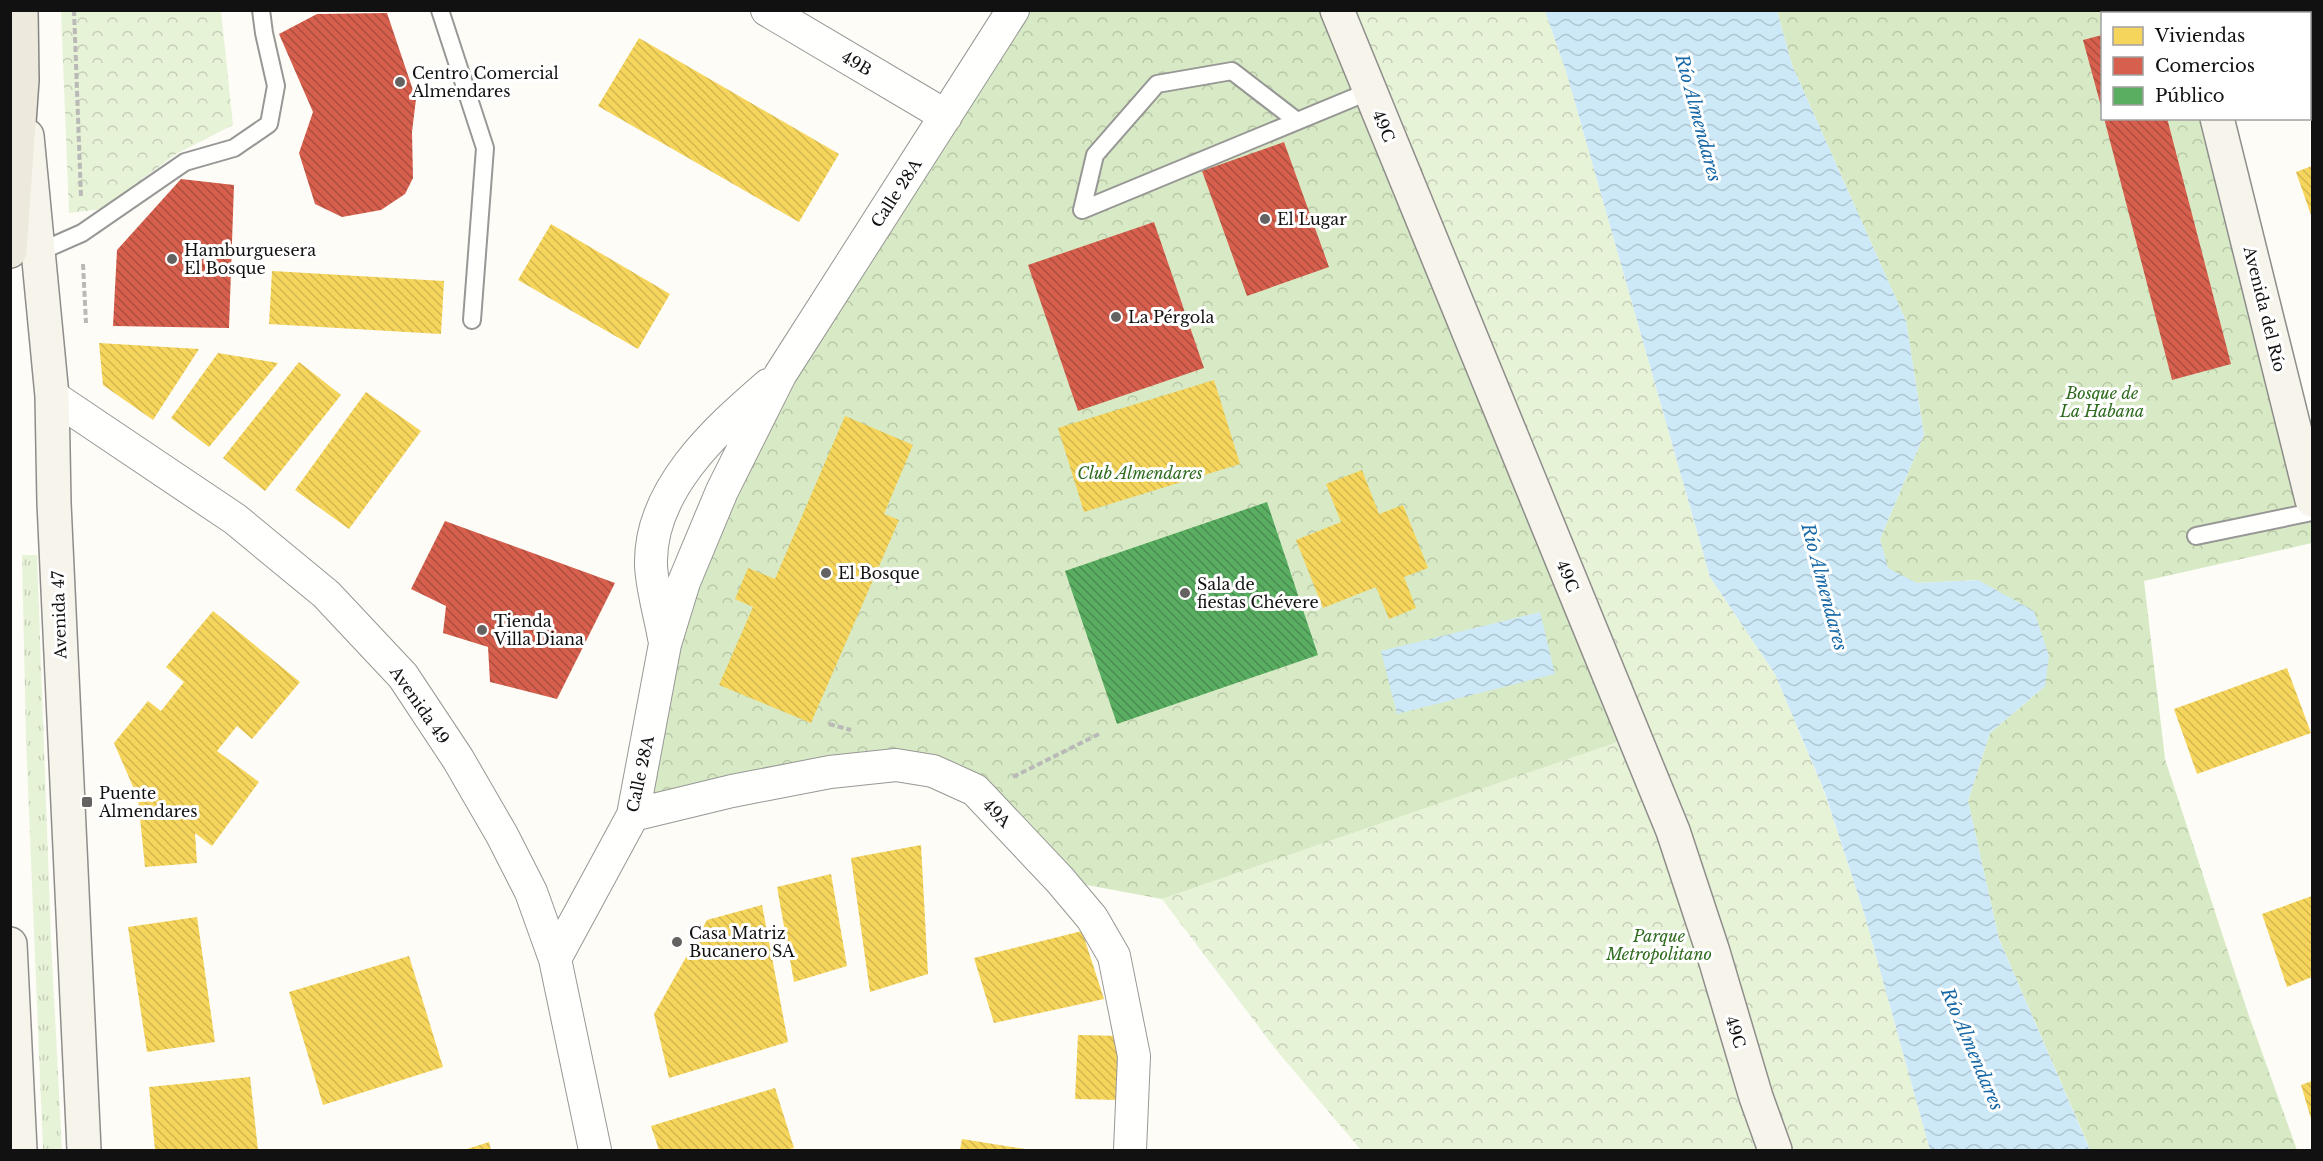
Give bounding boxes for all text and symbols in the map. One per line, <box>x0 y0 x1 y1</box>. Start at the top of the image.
legend <box>2101 12 2311 120</box>
text: Viviendas <box>2154 25 2245 47</box>
street label: 49B <box>838 46 876 80</box>
water label: Río Almendares <box>1670 51 1726 184</box>
text: Comercios <box>2155 55 2255 77</box>
place label: Centro Comercial Almendares <box>411 63 559 101</box>
marker: Centro Comercial Almendares <box>393 75 407 89</box>
text: Público <box>2155 85 2225 107</box>
street label: 49C <box>1369 107 1399 145</box>
street label: Calle 28A <box>866 154 926 231</box>
place label: El Lugar <box>1277 209 1347 229</box>
marker: El Lugar <box>1258 212 1272 226</box>
place label: Hamburguesera El Bosque <box>184 240 316 278</box>
street label: Avenida del Río <box>2239 243 2290 374</box>
marker: Hamburguesera El Bosque <box>165 252 179 266</box>
place label: La Pérgola <box>1128 307 1214 327</box>
marker: La Pérgola <box>1109 310 1123 324</box>
park label: Bosque de La Habana <box>2059 383 2144 421</box>
park label: Club Almendares <box>1077 463 1203 483</box>
water label: Río Almendares <box>1796 520 1852 653</box>
street label: 49C <box>1553 557 1583 595</box>
place label: El Bosque <box>838 563 920 583</box>
marker: El Bosque <box>819 566 833 580</box>
street label: Avenida 47 <box>47 570 71 660</box>
place label: Sala de fiestas Chévere <box>1197 574 1319 612</box>
marker: Sala de fiestas Chévere <box>1178 586 1192 600</box>
place label: Tienda Villa Diana <box>493 611 584 649</box>
marker: Tienda Villa Diana <box>475 623 489 637</box>
street label: Avenida 49 <box>385 661 454 748</box>
street label: Calle 28A <box>622 733 658 814</box>
place label: Puente Almendares <box>98 783 197 821</box>
marker: Puente Almendares <box>80 795 94 809</box>
street label: 49A <box>979 795 1016 832</box>
place label: Casa Matriz Bucanero SA <box>689 923 795 961</box>
park label: Parque Metropolitano <box>1605 926 1712 964</box>
marker: Casa Matriz Bucanero SA <box>670 935 684 949</box>
water label: Río Almendares <box>1936 983 2008 1114</box>
street label: 49C <box>1722 1014 1750 1050</box>

